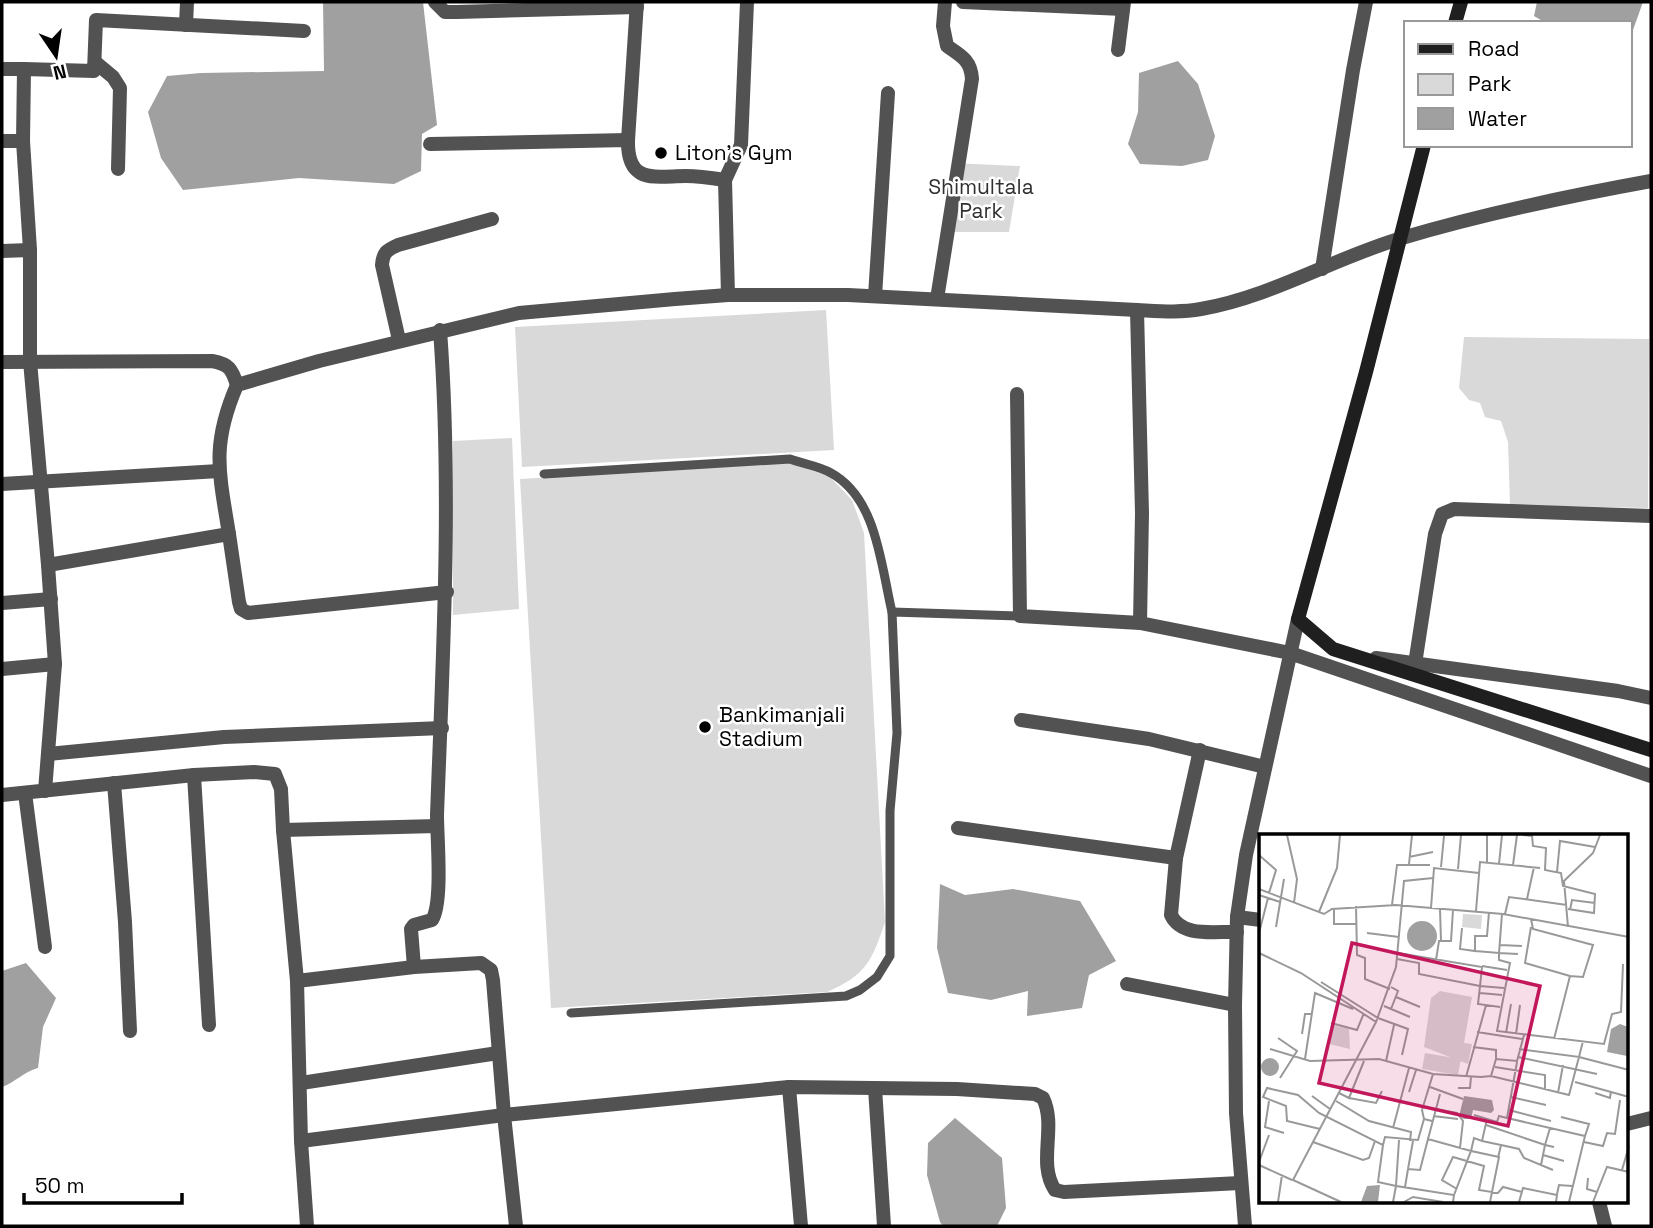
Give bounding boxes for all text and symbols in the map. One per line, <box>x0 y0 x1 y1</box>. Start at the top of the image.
north arrow <box>21 21 91 91</box>
legend <box>1404 21 1632 147</box>
text: Road <box>1468 35 1520 62</box>
text: N <box>51 58 69 86</box>
text: Park <box>1468 70 1512 97</box>
text: Water <box>1468 105 1527 132</box>
place label: Liton's Gym <box>675 139 793 166</box>
marker: Liton's Gym <box>653 145 669 161</box>
park label: Shimultala Park <box>928 173 1034 224</box>
place label: Bankimanjali Stadium <box>719 701 845 752</box>
marker: Bankimanjali Stadium <box>697 719 713 735</box>
inset map <box>1259 834 1628 1204</box>
scale bar <box>24 1162 182 1206</box>
text: 50 m <box>35 1172 85 1199</box>

